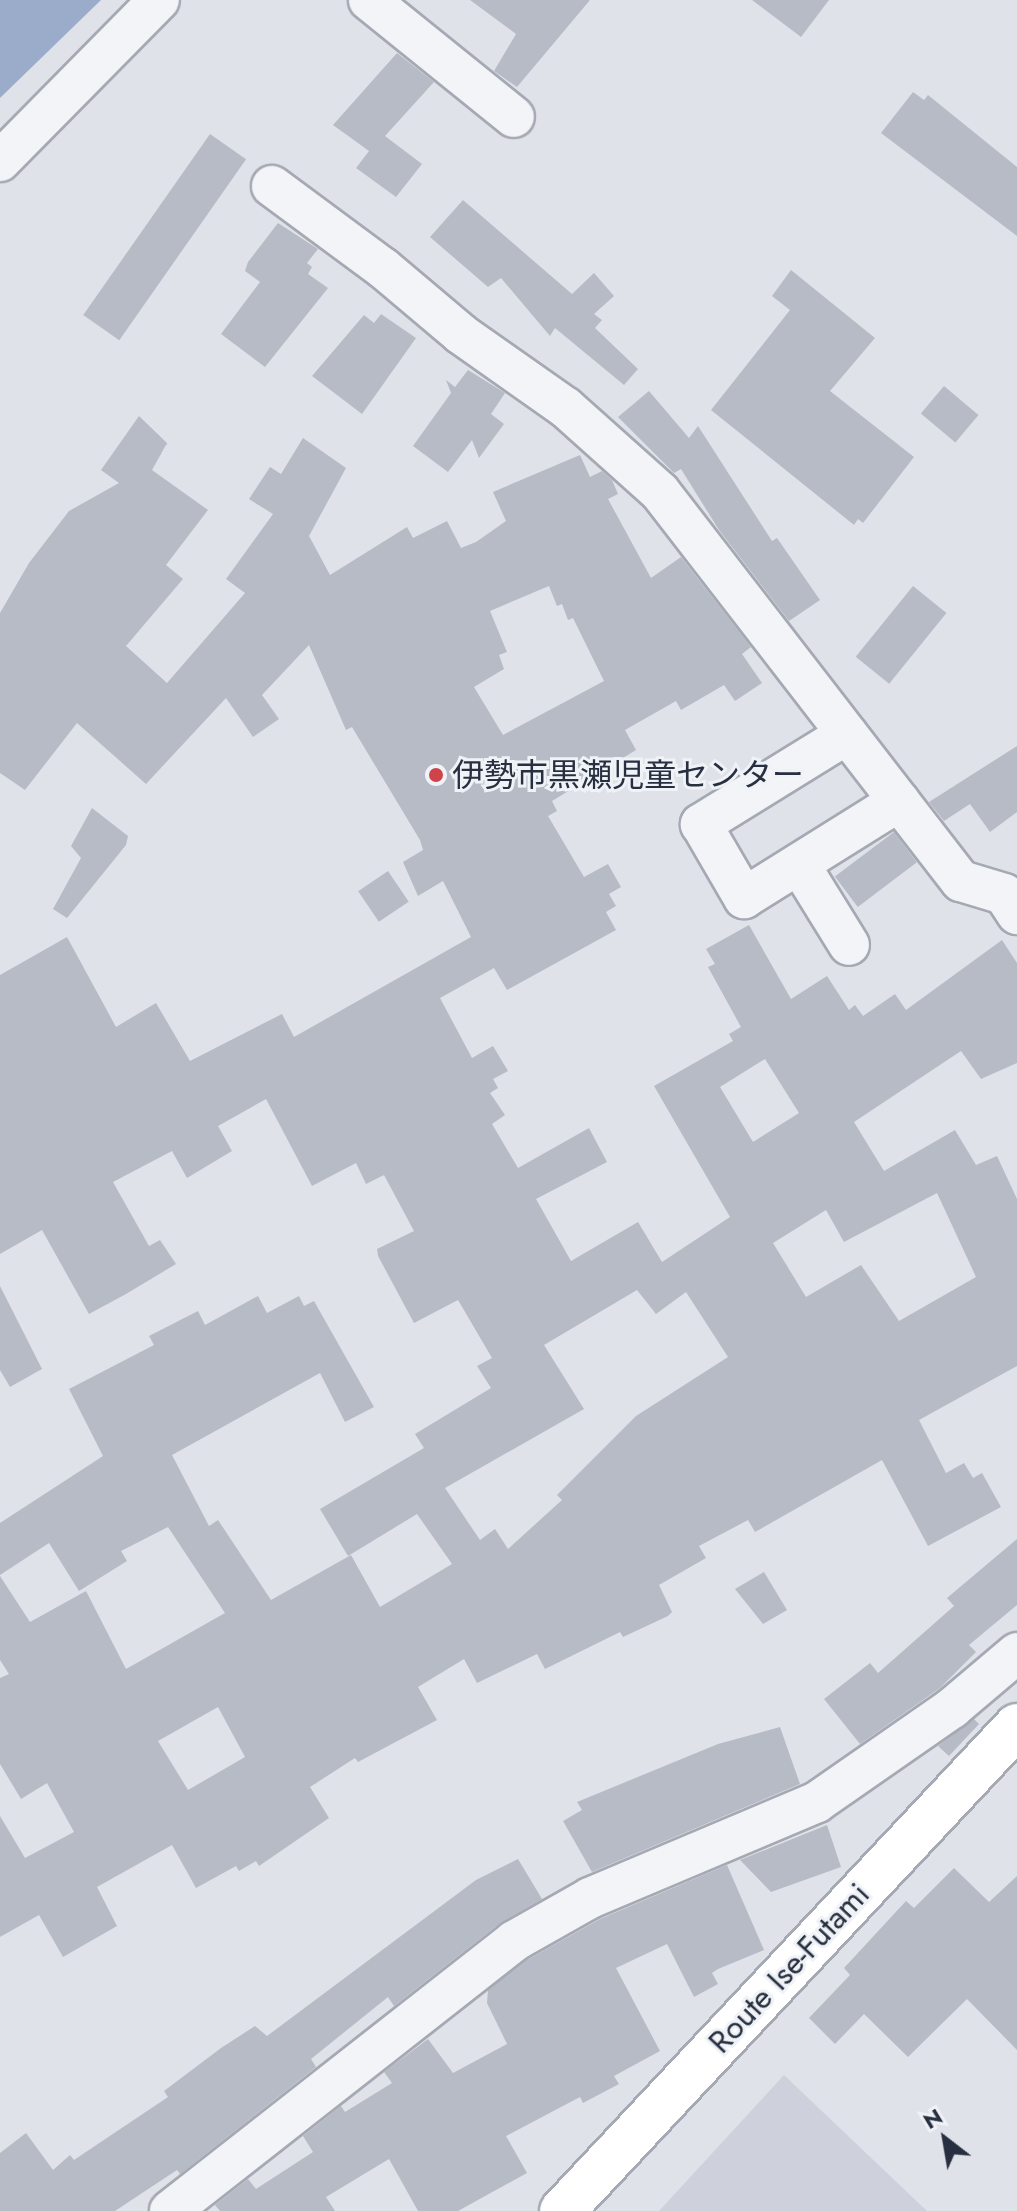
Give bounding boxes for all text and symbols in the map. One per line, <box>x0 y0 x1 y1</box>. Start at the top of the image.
place label: 伊勢市黒瀬児童センター <box>452 756 804 794</box>
marker: 伊勢市黒瀬児童センター <box>427 766 445 784</box>
street label: Route Ise-Futami <box>700 1875 878 2061</box>
north arrow <box>905 2099 985 2179</box>
text: N <box>917 2100 948 2137</box>

